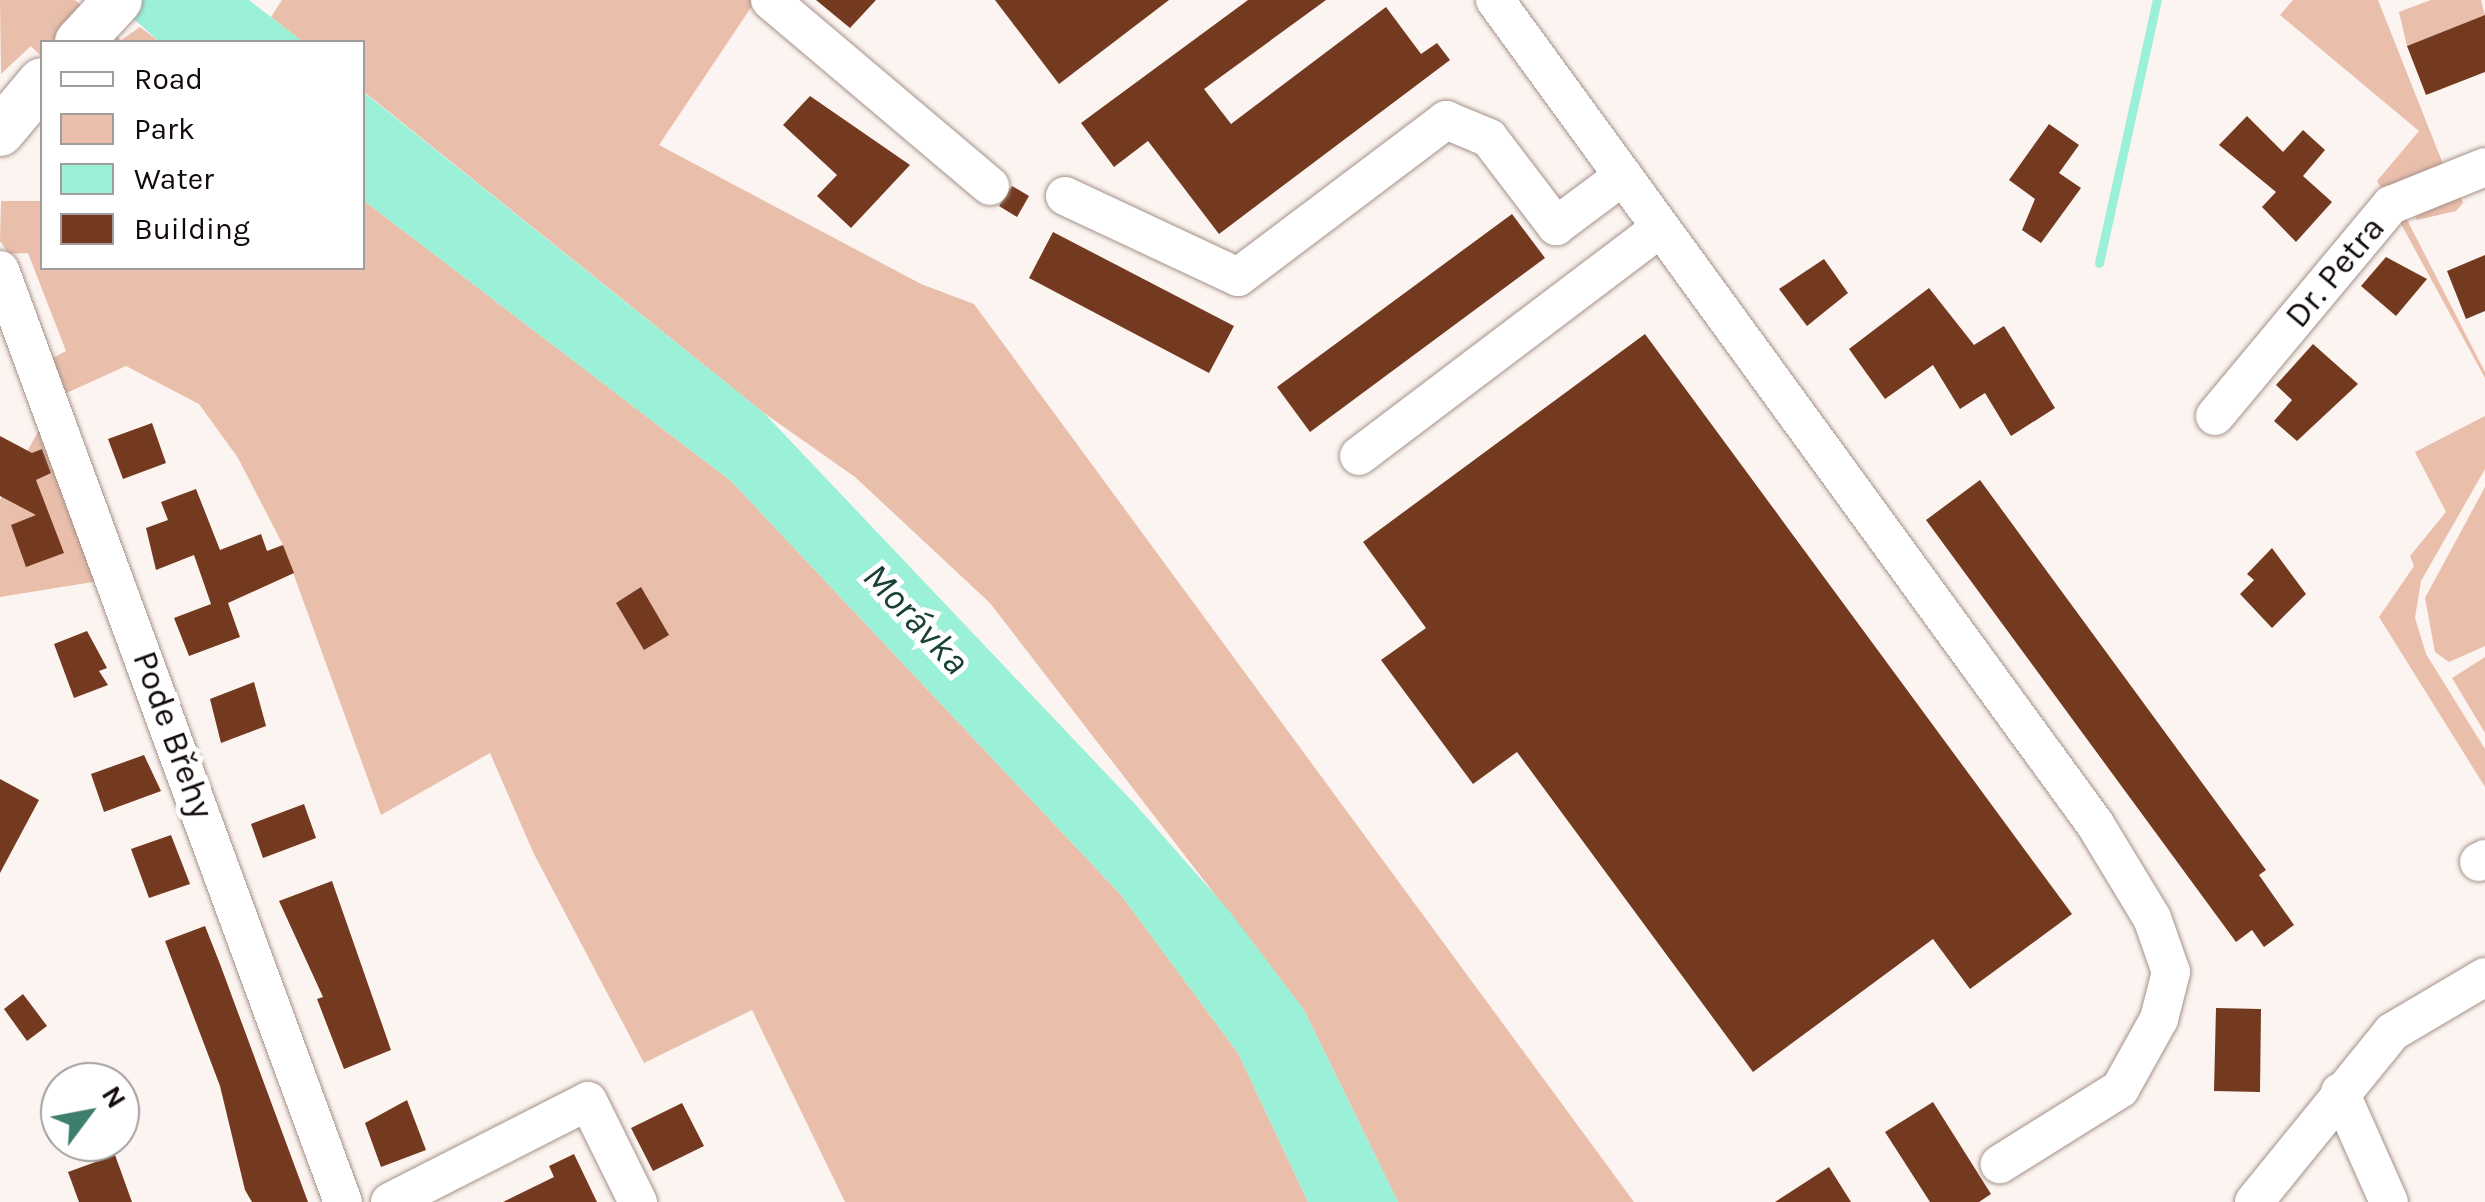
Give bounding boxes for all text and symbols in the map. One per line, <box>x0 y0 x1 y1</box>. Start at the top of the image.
legend <box>40 40 365 270</box>
text: Road <box>134 61 203 97</box>
text: Park <box>134 111 195 147</box>
text: Water <box>134 161 214 197</box>
street label: Dr. Petra <box>2276 208 2394 336</box>
text: Building <box>134 211 250 247</box>
water label: Morávka <box>853 554 979 684</box>
street label: Pode Břehy <box>123 645 223 825</box>
north arrow <box>40 1062 140 1162</box>
text: N <box>95 1080 133 1114</box>

